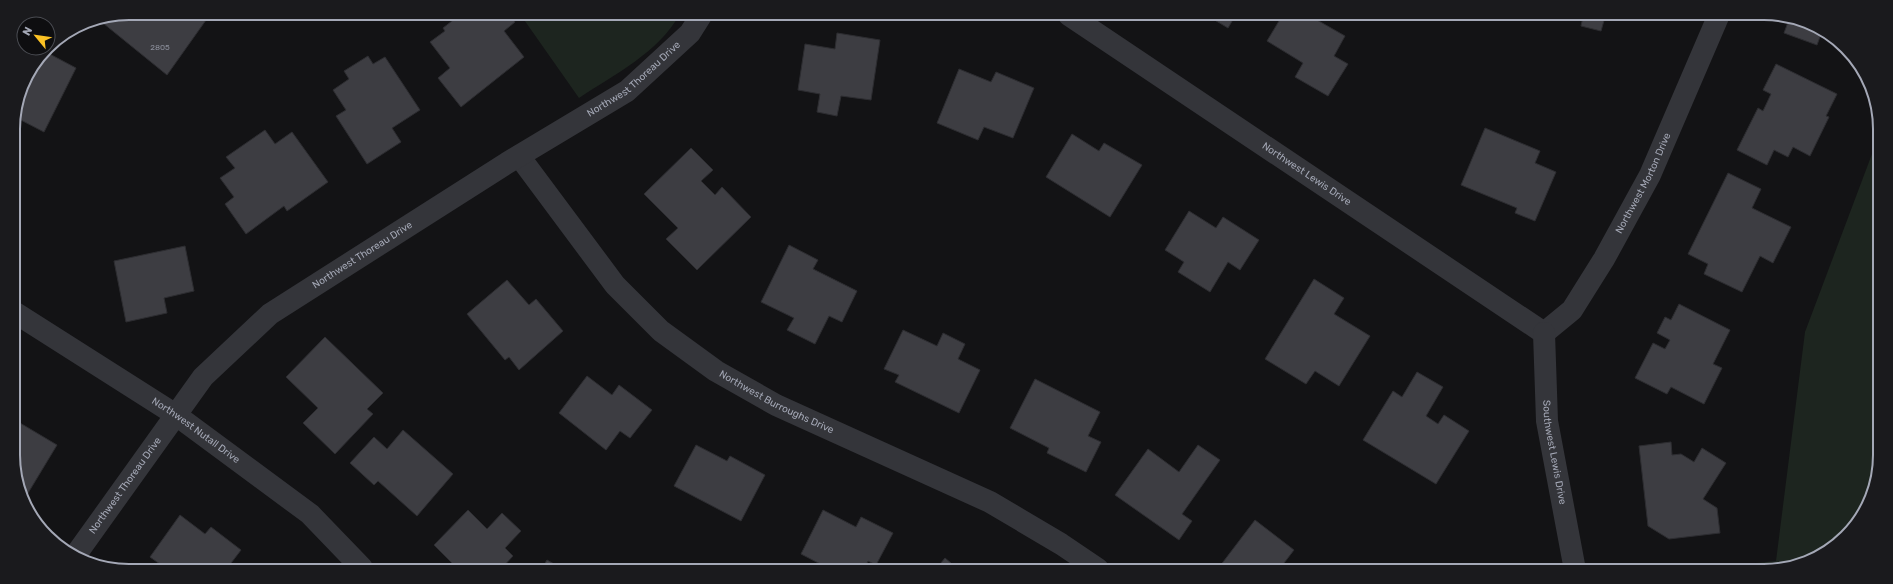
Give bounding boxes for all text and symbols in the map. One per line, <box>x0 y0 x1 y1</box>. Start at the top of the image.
north arrow <box>16 16 56 56</box>
text: N <box>20 25 35 38</box>
street label: Northwest Thoreau Drive <box>585 38 683 120</box>
house number: 2805 <box>150 43 170 52</box>
street label: Northwest Morton Drive <box>1613 131 1674 236</box>
street label: Northwest Lewis Drive <box>1260 140 1354 208</box>
street label: Northwest Thoreau Drive <box>310 219 415 291</box>
street label: Northwest Burroughs Drive <box>717 368 836 437</box>
street label: Northwest Nutall Drive <box>149 395 242 466</box>
street label: Southwest Lewis Drive <box>1540 400 1569 506</box>
street label: Northwest Thoreau Drive <box>87 435 164 536</box>

